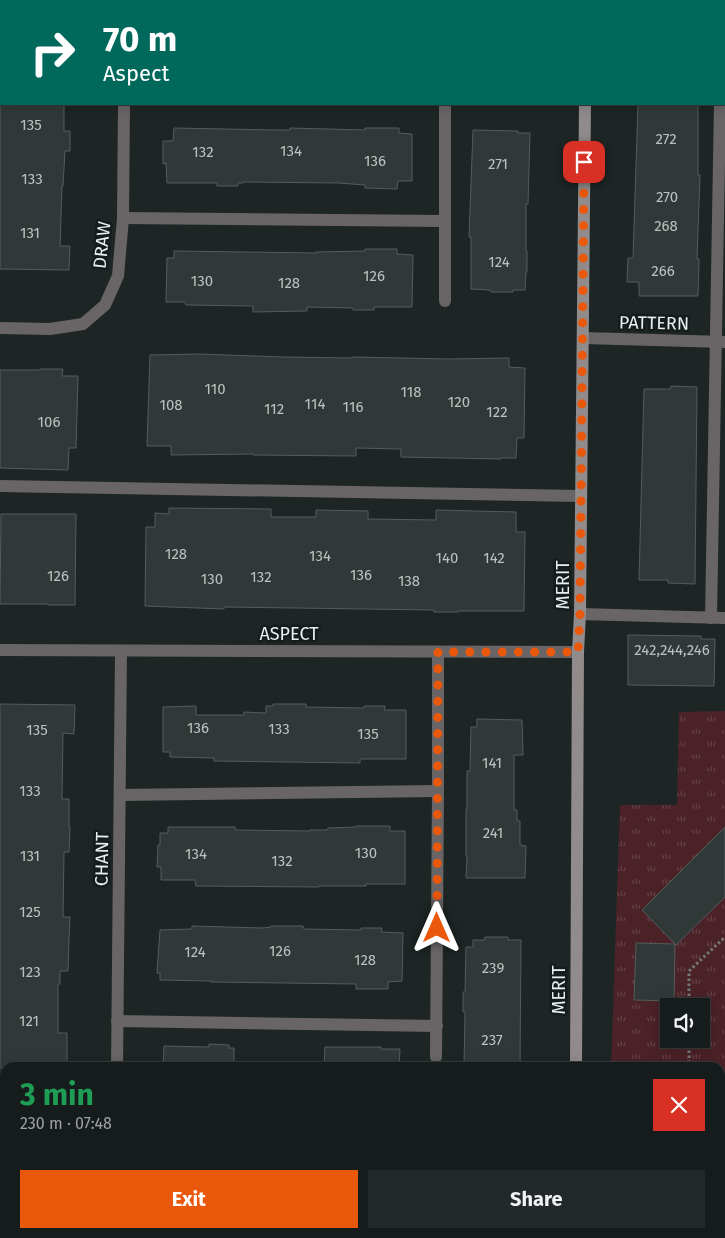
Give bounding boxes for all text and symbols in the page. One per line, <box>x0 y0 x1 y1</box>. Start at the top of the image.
text: 70 m <box>103 18 177 60</box>
icon: right <box>20 20 85 85</box>
text: Aspect <box>103 60 169 87</box>
house number: 135 <box>20 116 42 134</box>
house number: 272 <box>655 130 677 148</box>
pin <box>563 141 605 183</box>
house number: 134 <box>280 142 302 160</box>
house number: 132 <box>192 143 214 161</box>
icon: arrive <box>570 148 598 176</box>
house number: 136 <box>364 152 386 170</box>
house number: 271 <box>488 155 508 173</box>
house number: 133 <box>21 170 43 188</box>
house number: 270 <box>656 188 678 206</box>
house number: 268 <box>654 217 678 235</box>
street label: DRAW <box>89 220 115 270</box>
house number: 131 <box>20 224 40 242</box>
house number: 124 <box>488 253 510 271</box>
house number: 266 <box>651 262 675 280</box>
house number: 126 <box>363 267 385 285</box>
house number: 130 <box>191 272 213 290</box>
house number: 128 <box>278 274 300 292</box>
street label: PATTERN <box>619 311 689 335</box>
house number: 110 <box>204 380 226 398</box>
house number: 118 <box>400 383 422 401</box>
house number: 120 <box>448 393 470 411</box>
house number: 114 <box>305 395 325 413</box>
house number: 108 <box>159 396 183 414</box>
house number: 116 <box>343 398 363 416</box>
house number: 112 <box>264 400 284 418</box>
house number: 122 <box>486 403 508 421</box>
house number: 106 <box>38 413 60 431</box>
house number: 128 <box>165 545 187 563</box>
house number: 134 <box>309 547 331 565</box>
house number: 140 <box>436 549 458 567</box>
house number: 142 <box>483 549 505 567</box>
street label: MERIT <box>552 560 574 610</box>
house number: 136 <box>350 566 372 584</box>
house number: 126 <box>47 567 69 585</box>
house number: 132 <box>250 568 272 586</box>
house number: 130 <box>201 570 223 588</box>
house number: 138 <box>398 572 420 590</box>
street label: ASPECT <box>259 623 319 645</box>
house number: 242,244,246 <box>634 641 710 659</box>
house number: 136 <box>187 719 209 737</box>
house number: 133 <box>268 720 290 738</box>
house number: 135 <box>26 721 48 739</box>
house number: 135 <box>357 725 379 743</box>
house number: 141 <box>482 754 502 772</box>
house number: 133 <box>19 782 41 800</box>
house number: 241 <box>483 824 503 842</box>
street label: CHANT <box>91 831 113 886</box>
house number: 130 <box>355 844 377 862</box>
house number: 134 <box>185 845 207 863</box>
house number: 131 <box>20 847 40 865</box>
house number: 132 <box>271 852 293 870</box>
position arrow <box>410 901 462 953</box>
house number: 125 <box>19 903 41 921</box>
house number: 126 <box>269 942 291 960</box>
house number: 124 <box>184 943 206 961</box>
house number: 128 <box>354 951 376 969</box>
house number: 239 <box>482 959 504 977</box>
house number: 123 <box>19 963 41 981</box>
street label: MERIT <box>548 965 570 1015</box>
map controls <box>660 998 710 1048</box>
button: sound <box>660 998 710 1048</box>
house number: 121 <box>19 1012 39 1030</box>
house number: 237 <box>481 1031 503 1049</box>
text: 3 min <box>20 1077 94 1113</box>
button: close <box>653 1079 705 1131</box>
text: 230 m · 07:48 <box>20 1114 112 1133</box>
button: Exit <box>20 1170 358 1228</box>
button: Share <box>368 1170 705 1228</box>

